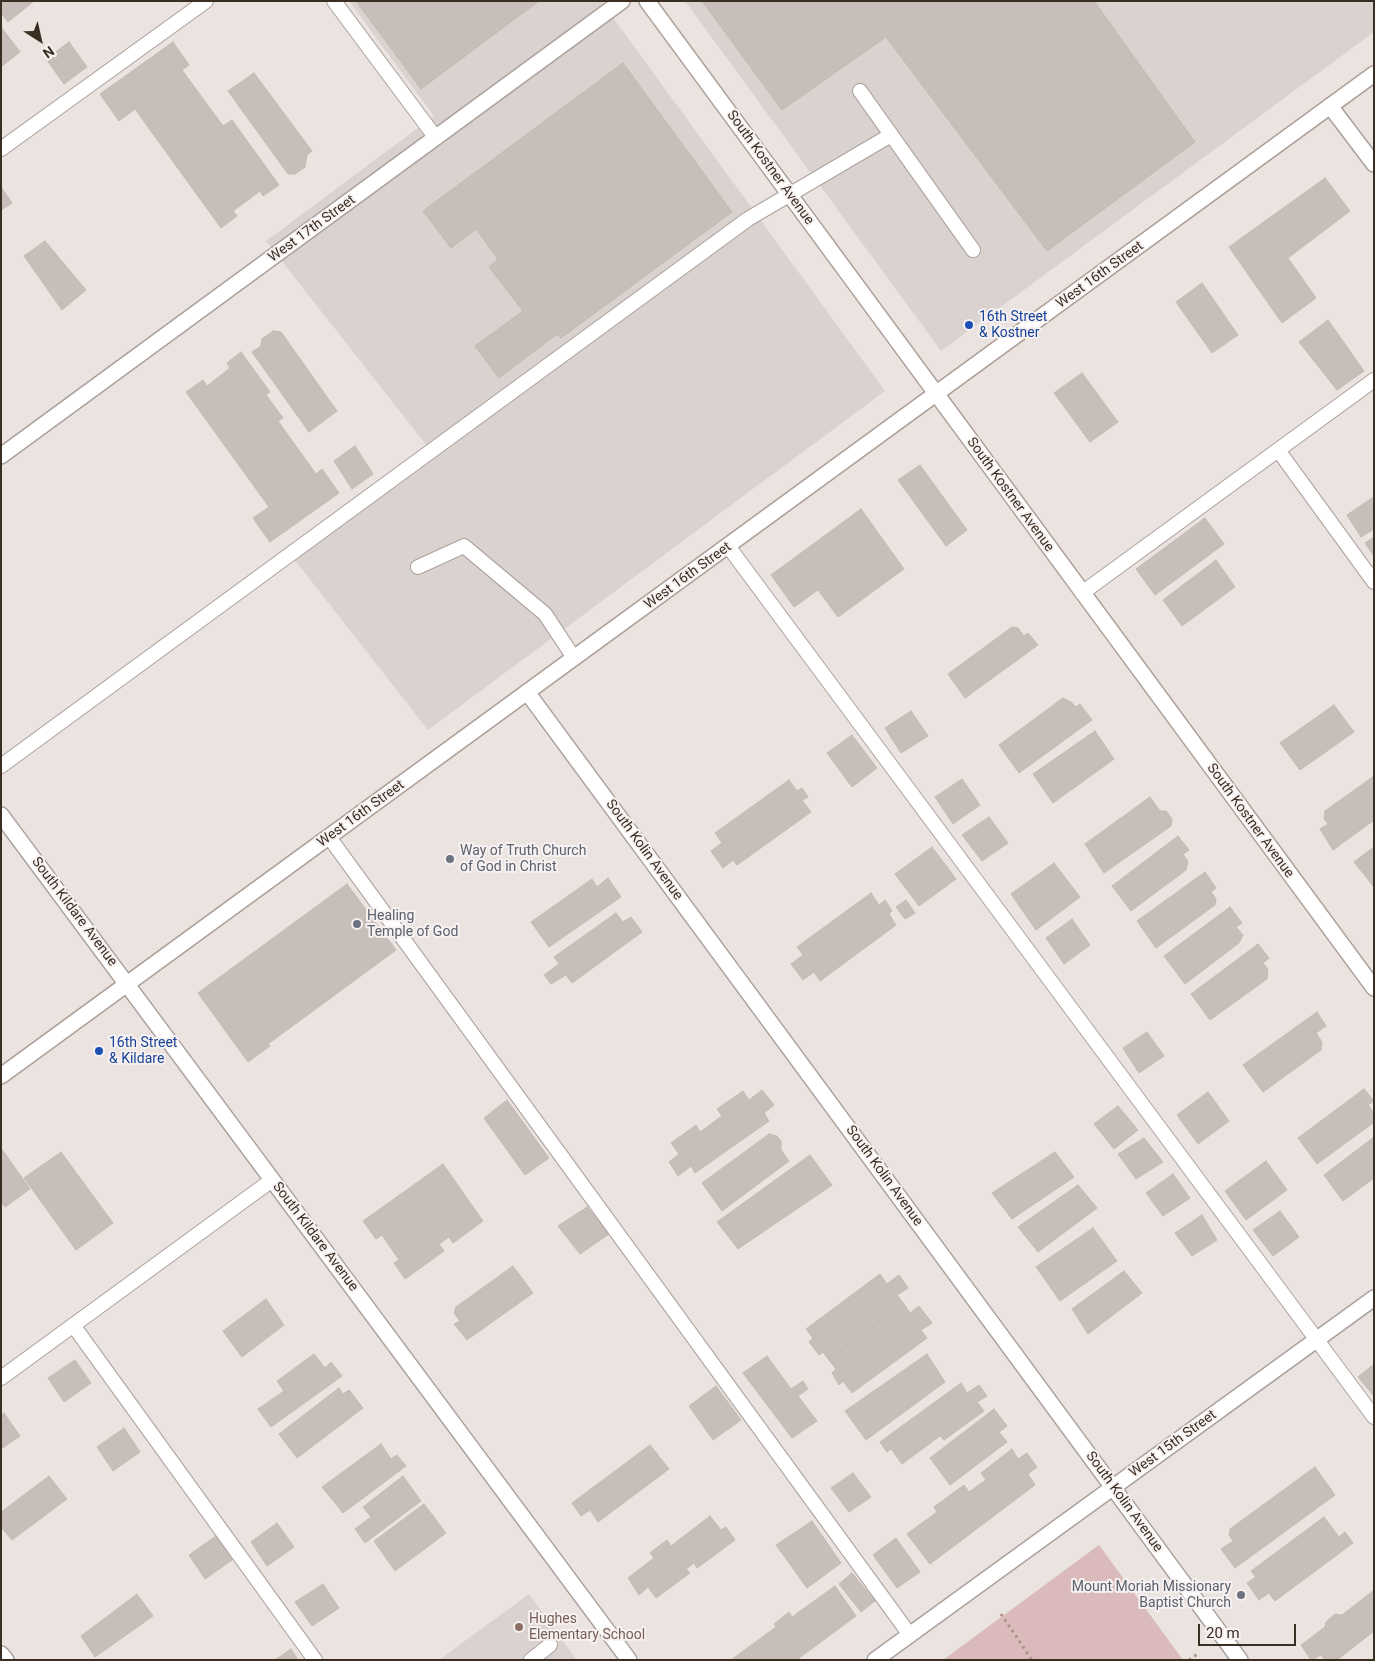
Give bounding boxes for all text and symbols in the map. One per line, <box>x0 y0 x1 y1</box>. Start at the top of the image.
north arrow <box>15 15 65 65</box>
text: N <box>40 43 57 62</box>
street label: South Kostner Avenue <box>723 108 817 228</box>
street label: West 17th Street <box>265 192 359 266</box>
street label: West 16th Street <box>1053 238 1147 312</box>
place label: 16th Street & Kostner <box>979 309 1047 342</box>
marker: 16th Street & Kostner <box>963 319 975 331</box>
street label: South Kostner Avenue <box>963 435 1057 555</box>
street label: West 16th Street <box>641 539 735 613</box>
street label: South Kostner Avenue <box>1203 761 1297 881</box>
street label: West 16th Street <box>314 777 408 851</box>
street label: South Kolin Avenue <box>602 796 686 904</box>
place label: Way of Truth Church of God in Christ <box>460 843 586 876</box>
marker: Way of Truth Church of God in Christ <box>444 853 456 865</box>
street label: South Kildare Avenue <box>28 854 120 970</box>
place label: Healing Temple of God <box>367 908 458 940</box>
marker: Healing Temple of God <box>351 918 363 930</box>
place label: 16th Street & Kildare <box>109 1035 177 1068</box>
marker: 16th Street & Kildare <box>93 1045 105 1057</box>
street label: South Kolin Avenue <box>842 1122 926 1230</box>
street label: South Kildare Avenue <box>269 1179 361 1295</box>
street label: West 15th Street <box>1126 1407 1220 1481</box>
street label: South Kolin Avenue <box>1082 1448 1166 1556</box>
place label: Mount Moriah Missionary Baptist Church <box>1072 1579 1231 1611</box>
marker: Mount Moriah Missionary Baptist Church <box>1235 1589 1247 1601</box>
place label: Hughes Elementary School <box>529 1611 645 1644</box>
scale bar <box>1200 1614 1298 1646</box>
marker: Hughes Elementary School <box>513 1621 525 1633</box>
text: 20 m <box>1206 1624 1240 1642</box>

